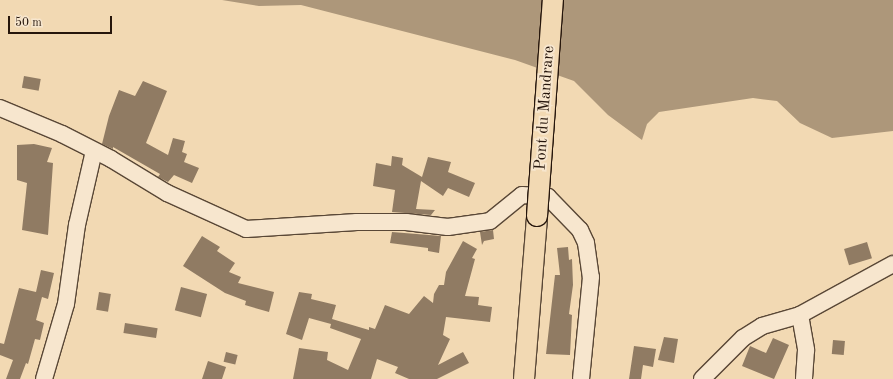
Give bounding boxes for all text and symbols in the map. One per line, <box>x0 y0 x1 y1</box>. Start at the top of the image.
scale bar <box>10 8 114 34</box>
text: 50 m <box>15 17 42 29</box>
street label: Pont du Mandrare <box>531 45 559 171</box>

